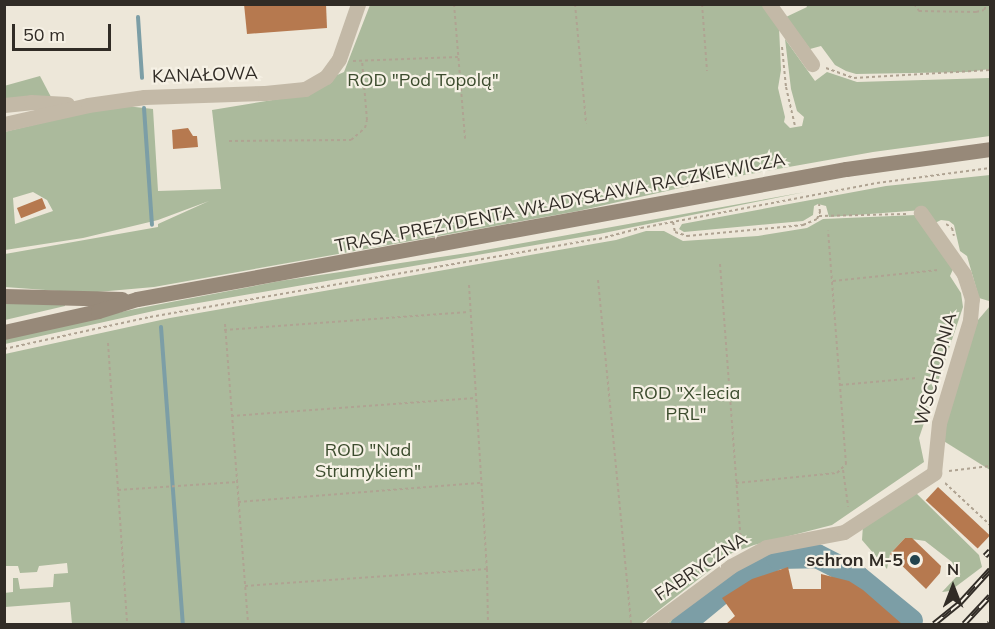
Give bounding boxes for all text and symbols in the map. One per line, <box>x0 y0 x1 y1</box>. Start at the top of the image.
scale bar <box>15 12 114 50</box>
text: 50 m <box>23 23 65 46</box>
street label: KANAŁOWA <box>152 62 258 88</box>
park label: ROD "Pod Topolą" <box>347 69 499 91</box>
street label: TRASA PREZYDENTA WŁADYSŁAWA RACZKIEWICZA <box>333 149 787 257</box>
street label: WSCHODNIA <box>911 310 961 428</box>
park label: ROD "X-lecia PRL" <box>632 383 740 426</box>
park label: ROD "Nad Strumykiem" <box>315 440 421 482</box>
street label: FABRYCZNA <box>651 528 751 606</box>
place label: schron M-5 <box>806 549 903 571</box>
marker: schron M-5 <box>908 553 922 567</box>
north arrow <box>923 557 983 617</box>
text: N <box>947 559 959 579</box>

